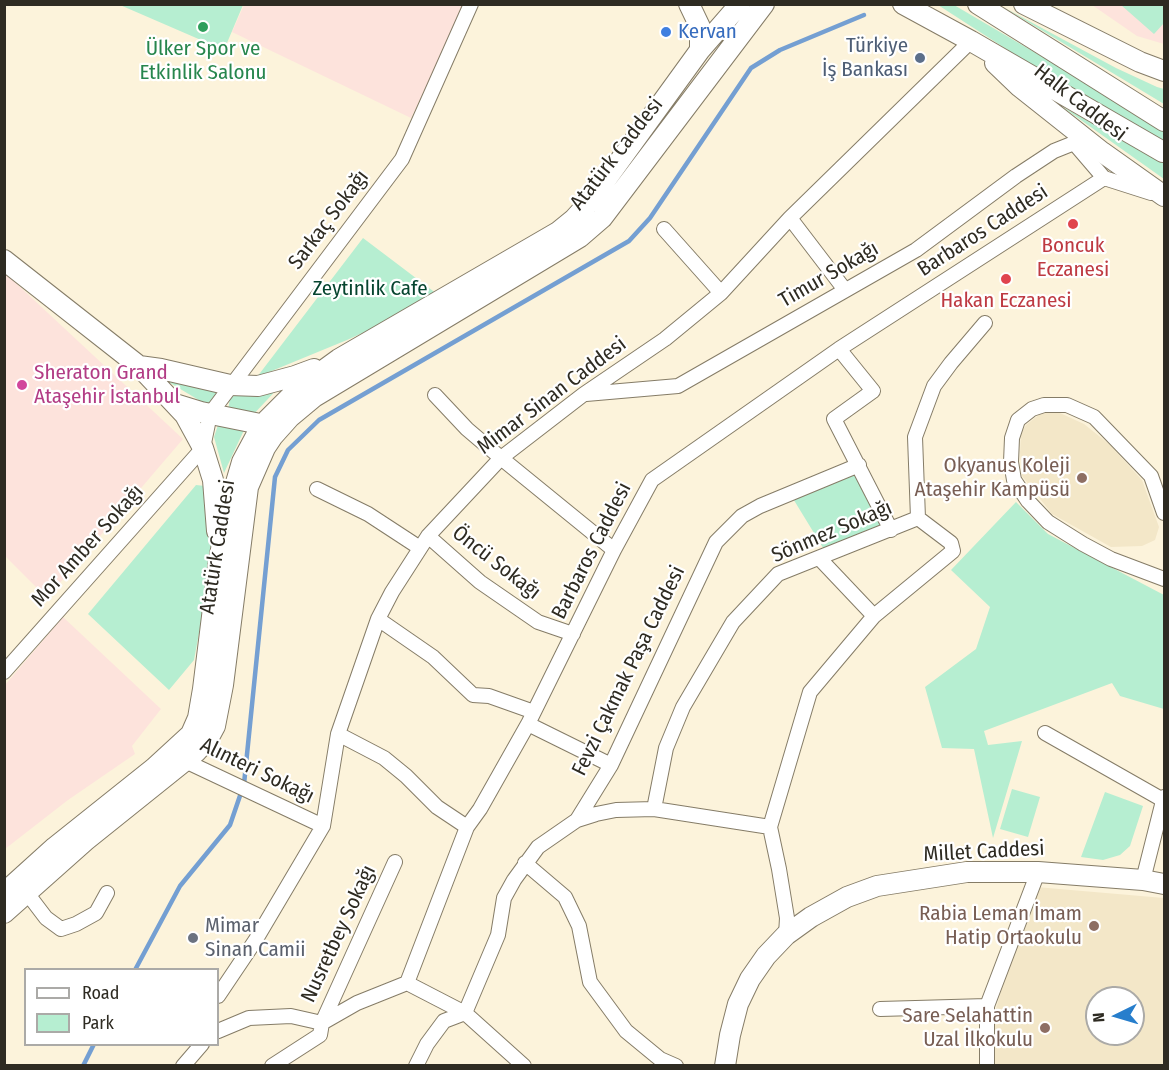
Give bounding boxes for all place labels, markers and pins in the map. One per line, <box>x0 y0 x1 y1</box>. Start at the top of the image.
place label: Kervan <box>678 19 737 45</box>
marker: Ülker Spor ve Etkinlik Salonu <box>196 20 210 34</box>
marker: Kervan <box>659 25 673 39</box>
place label: Türkiye İş Bankası <box>822 33 908 83</box>
place label: Ülker Spor ve Etkinlik Salonu <box>139 36 267 86</box>
marker: Türkiye İş Bankası <box>913 51 927 65</box>
marker: Boncuk Eczanesi <box>1066 217 1080 231</box>
place label: Boncuk Eczanesi <box>1037 233 1109 283</box>
marker: Hakan Eczanesi <box>999 272 1013 286</box>
place label: Hakan Eczanesi <box>940 288 1072 314</box>
place label: Sheraton Grand Ataşehir İstanbul <box>34 360 180 410</box>
marker: Sheraton Grand Ataşehir İstanbul <box>15 378 29 392</box>
place label: Okyanus Koleji Ataşehir Kampüsü <box>915 453 1070 503</box>
marker: Okyanus Koleji Ataşehir Kampüsü <box>1075 471 1089 485</box>
place label: Rabia Leman İmam Hatip Ortaokulu <box>919 901 1082 951</box>
place label: Mimar Sinan Camii <box>205 913 306 963</box>
marker: Rabia Leman İmam Hatip Ortaokulu <box>1087 919 1101 933</box>
marker: Mimar Sinan Camii <box>186 931 200 945</box>
place label: Sare Selahattin Uzal İlkokulu <box>902 1003 1033 1053</box>
marker: Sare Selahattin Uzal İlkokulu <box>1038 1021 1052 1035</box>

